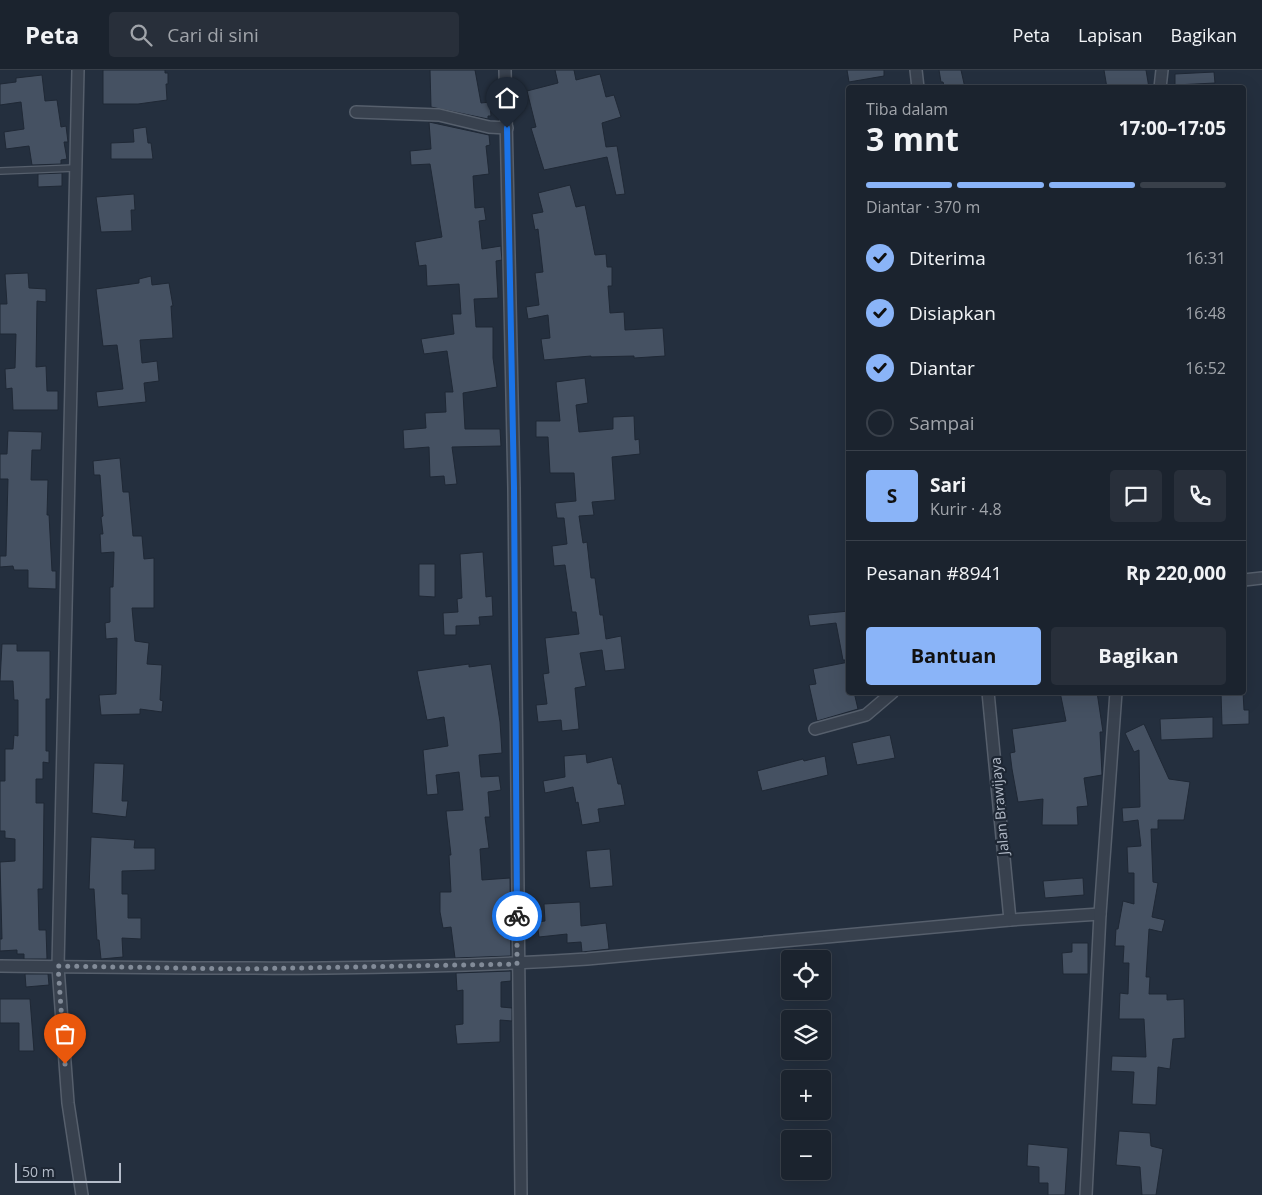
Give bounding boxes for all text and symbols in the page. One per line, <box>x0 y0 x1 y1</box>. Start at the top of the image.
search box <box>109 12 459 57</box>
text: Peta <box>25 18 79 51</box>
icon: search <box>127 21 155 49</box>
text: Cari di sini <box>167 22 259 48</box>
text: Peta <box>1013 23 1050 47</box>
text: Lapisan <box>1078 23 1143 47</box>
text: Bagikan <box>1171 23 1237 47</box>
pin <box>486 77 528 128</box>
icon: home <box>493 84 521 112</box>
text: Tiba dalam <box>866 98 948 120</box>
text: 17:00–17:05 <box>1119 115 1226 141</box>
text: 3 mnt <box>866 117 959 160</box>
text: Diantar · 370 m <box>866 196 980 218</box>
icon: check <box>866 244 894 272</box>
text: Diterima <box>909 245 986 271</box>
text: 16:31 <box>1185 247 1226 269</box>
icon: check <box>866 299 894 327</box>
text: Disiapkan <box>909 300 996 326</box>
text: 16:48 <box>1185 302 1226 324</box>
icon: check <box>866 354 894 382</box>
text: Diantar <box>909 355 975 381</box>
text: 16:52 <box>1185 357 1226 379</box>
text: Sampai <box>909 410 975 436</box>
button: chat <box>1110 470 1162 522</box>
button: phone <box>1174 470 1226 522</box>
text: Sari <box>930 472 966 498</box>
text: S <box>887 483 897 509</box>
text: Kurir · 4.8 <box>930 498 1002 520</box>
text: Pesanan #8941 <box>866 560 1002 586</box>
text: Rp 220,000 <box>1126 560 1226 586</box>
button: Bantuan <box>866 627 1041 685</box>
button: Bagikan <box>1051 627 1226 685</box>
street label: Jalan Brawijaya <box>985 756 1013 858</box>
courier <box>492 891 542 941</box>
icon: bike <box>503 902 531 930</box>
map controls <box>781 950 831 1180</box>
button: locate <box>781 950 831 1000</box>
button: layers <box>781 1010 831 1060</box>
pin <box>44 1013 86 1064</box>
icon: bag <box>51 1020 79 1048</box>
button: + <box>781 1070 831 1120</box>
button: − <box>781 1130 831 1180</box>
scale bar <box>15 1160 121 1183</box>
text: 50 m <box>22 1162 55 1181</box>

